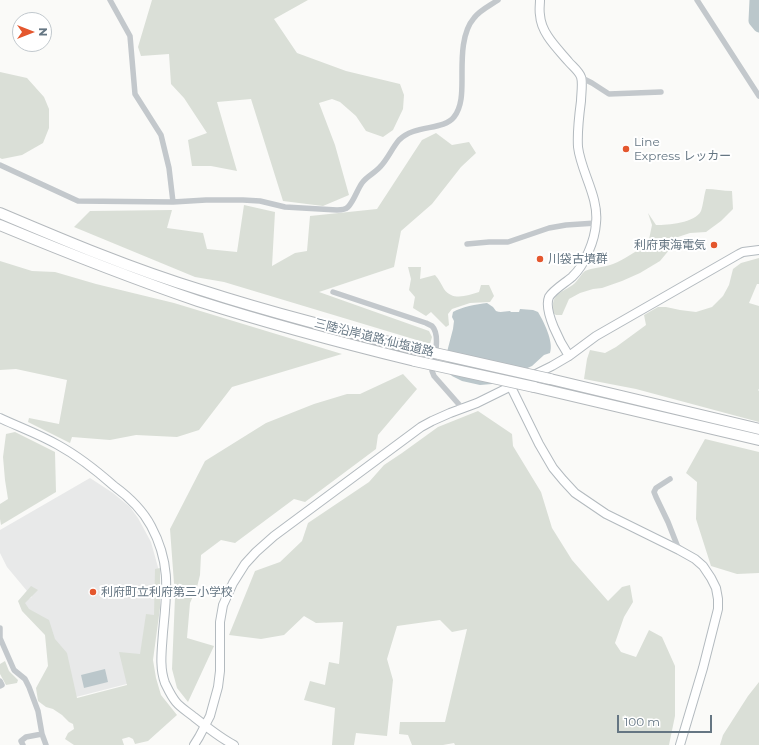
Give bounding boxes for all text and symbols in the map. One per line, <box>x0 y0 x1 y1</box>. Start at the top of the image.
north arrow <box>12 12 52 52</box>
text: N <box>36 28 50 36</box>
place label: Line Express レッカー <box>634 135 731 163</box>
marker: Line Express レッカー <box>621 144 631 154</box>
place label: 利府東海電気 <box>634 238 706 252</box>
marker: 利府東海電気 <box>709 240 719 250</box>
place label: 川袋古墳群 <box>548 252 608 266</box>
marker: 川袋古墳群 <box>535 254 545 264</box>
street label: 三陸沿岸道路;仙塩道路 <box>313 316 435 360</box>
place label: 利府町立利府第三小学校 <box>101 585 233 599</box>
marker: 利府町立利府第三小学校 <box>88 587 98 597</box>
scale bar <box>619 707 714 733</box>
text: 100 m <box>624 714 660 729</box>

